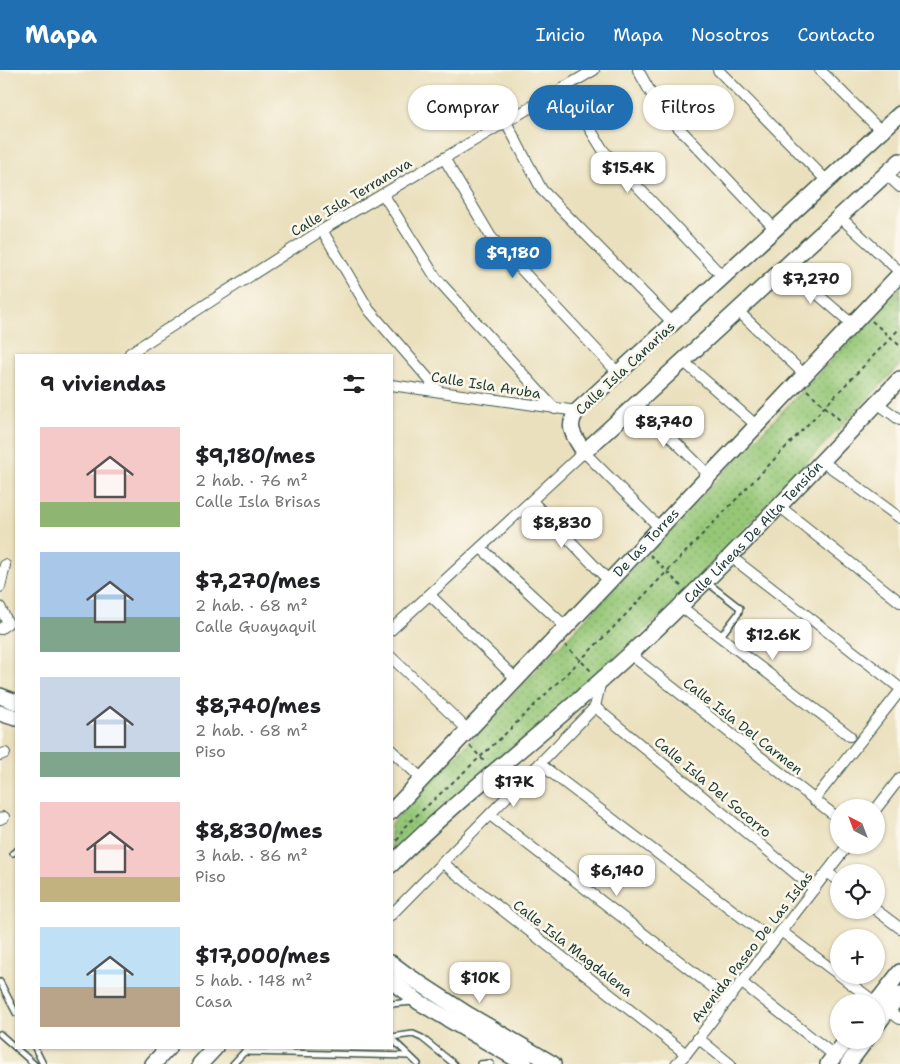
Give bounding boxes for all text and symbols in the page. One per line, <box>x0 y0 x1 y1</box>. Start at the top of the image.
text: Mapa <box>25 19 97 51</box>
text: Inicio <box>536 23 585 47</box>
text: Mapa <box>613 23 663 47</box>
text: Nosotros <box>691 23 769 47</box>
text: Contacto <box>797 23 875 47</box>
chip: Comprar <box>408 85 518 130</box>
chip: Alquilar <box>528 85 633 130</box>
chip: Filtros <box>643 85 734 130</box>
pin: $15.4K <box>587 152 669 194</box>
street label: Calle Isla Terranova <box>287 154 415 240</box>
text: $15.4K <box>602 157 654 178</box>
pin: $9,180 <box>472 236 554 279</box>
text: $9,180 <box>486 242 540 263</box>
pin: $7,270 <box>770 262 852 305</box>
text: $7,270 <box>782 268 840 289</box>
street label: Calle Isla Canarias <box>572 317 679 419</box>
street label: Calle Isla Aruba <box>430 367 542 403</box>
text: 9 viviendas <box>40 370 166 398</box>
icon: filters <box>340 370 368 398</box>
pin: $8,740 <box>623 406 705 448</box>
text: $8,740 <box>635 411 693 432</box>
text: $9,180/mes <box>195 442 316 470</box>
icon: home <box>80 447 140 507</box>
street label: Calle Líneas De Alta Tensión <box>680 457 827 607</box>
text: 2 hab. · 76 m² <box>195 470 308 491</box>
text: Calle Isla Brisas <box>195 491 321 512</box>
street label: De las Torres <box>609 504 683 581</box>
pin: $8,830 <box>521 506 603 549</box>
text: $8,830 <box>532 512 592 533</box>
text: $7,270/mes <box>195 567 321 595</box>
icon: home <box>80 572 140 632</box>
text: 2 hab. · 68 m² <box>195 595 308 616</box>
text: Calle Guayaquil <box>195 616 316 637</box>
pin: $12.6K <box>732 618 814 661</box>
text: $12.6K <box>746 624 800 645</box>
street label: Calle Isla Del Carmen <box>679 674 807 779</box>
text: $8,740/mes <box>195 692 321 720</box>
icon: home <box>80 697 140 757</box>
text: 2 hab. · 68 m² <box>195 720 308 741</box>
street label: Calle Isla Del Socorro <box>651 733 775 841</box>
text: Piso <box>195 741 226 762</box>
pin: $17K <box>484 766 544 808</box>
text: $17K <box>494 771 534 792</box>
north arrow <box>830 799 885 854</box>
map controls <box>830 799 885 1049</box>
text: $8,830/mes <box>195 817 323 845</box>
icon: home <box>80 822 140 882</box>
text: 3 hab. · 86 m² <box>195 845 308 866</box>
pin: $6,140 <box>576 854 658 897</box>
text: $6,140 <box>590 860 644 881</box>
button: locate <box>830 864 885 919</box>
text: Piso <box>195 866 226 887</box>
street label: Avenida Paseo De Las Islas <box>687 868 817 1026</box>
street label: Calle Isla Magdalena <box>510 896 637 1000</box>
button: + <box>830 929 885 984</box>
text: $17,000/mes <box>195 942 330 970</box>
icon: home <box>80 947 140 1007</box>
pin: $10K <box>450 962 510 1004</box>
text: $10K <box>460 967 500 988</box>
text: 5 hab. · 148 m² <box>195 970 313 991</box>
text: Casa <box>195 991 232 1012</box>
button: − <box>830 994 885 1049</box>

